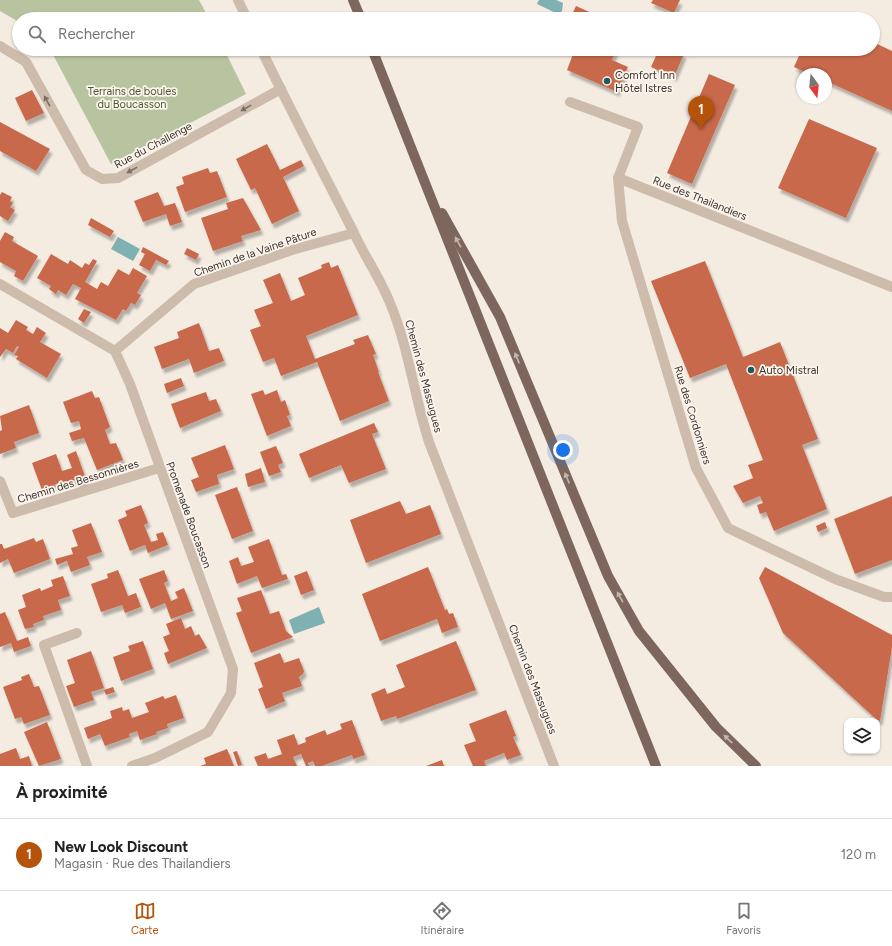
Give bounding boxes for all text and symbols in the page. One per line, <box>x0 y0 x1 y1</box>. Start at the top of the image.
search box <box>12 12 880 56</box>
icon: search <box>26 23 48 45</box>
text: Rechercher <box>58 25 135 43</box>
north arrow <box>796 68 832 104</box>
place label: Comfort Inn Hôtel Istres <box>615 69 675 95</box>
marker: Comfort Inn Hôtel Istres <box>602 76 612 86</box>
park label: Terrains de boules du Boucasson <box>88 85 176 111</box>
one-way arrow <box>44 95 51 107</box>
pin: 1 <box>688 96 714 129</box>
one-way arrow <box>240 104 252 111</box>
street label: Rue du Challenge <box>112 119 194 171</box>
one-way arrow <box>127 167 138 174</box>
street label: Rue des Thailandiers <box>651 174 749 223</box>
street label: Chemin de la Vaine Pâture <box>192 225 318 280</box>
one-way arrow <box>455 236 462 248</box>
street label: Chemin des Massugues <box>402 318 445 434</box>
one-way arrow <box>514 352 520 363</box>
street label: Rue des Cordonniers <box>671 364 714 466</box>
place label: Auto Mistral <box>759 364 819 377</box>
marker: Auto Mistral <box>746 365 756 375</box>
your location <box>553 440 573 460</box>
street label: Chemin des Bessonnières <box>16 457 140 506</box>
street label: Promenade Boucasson <box>163 460 214 570</box>
one-way arrow <box>564 472 570 483</box>
one-way arrow <box>616 591 623 603</box>
street label: Chemin des Massugues <box>506 623 559 736</box>
map controls <box>844 718 880 754</box>
button: layers <box>844 718 880 754</box>
one-way arrow <box>723 734 733 744</box>
text: À proximité <box>16 782 107 802</box>
text: New Look Discount <box>54 838 188 856</box>
text: 1 <box>26 847 32 862</box>
text: 120 m <box>841 847 876 862</box>
text: Magasin · Rue des Thailandiers <box>54 856 231 871</box>
tab: Carte <box>131 900 158 937</box>
tab: Itinéraire <box>421 900 464 937</box>
tab: Favoris <box>726 900 761 937</box>

